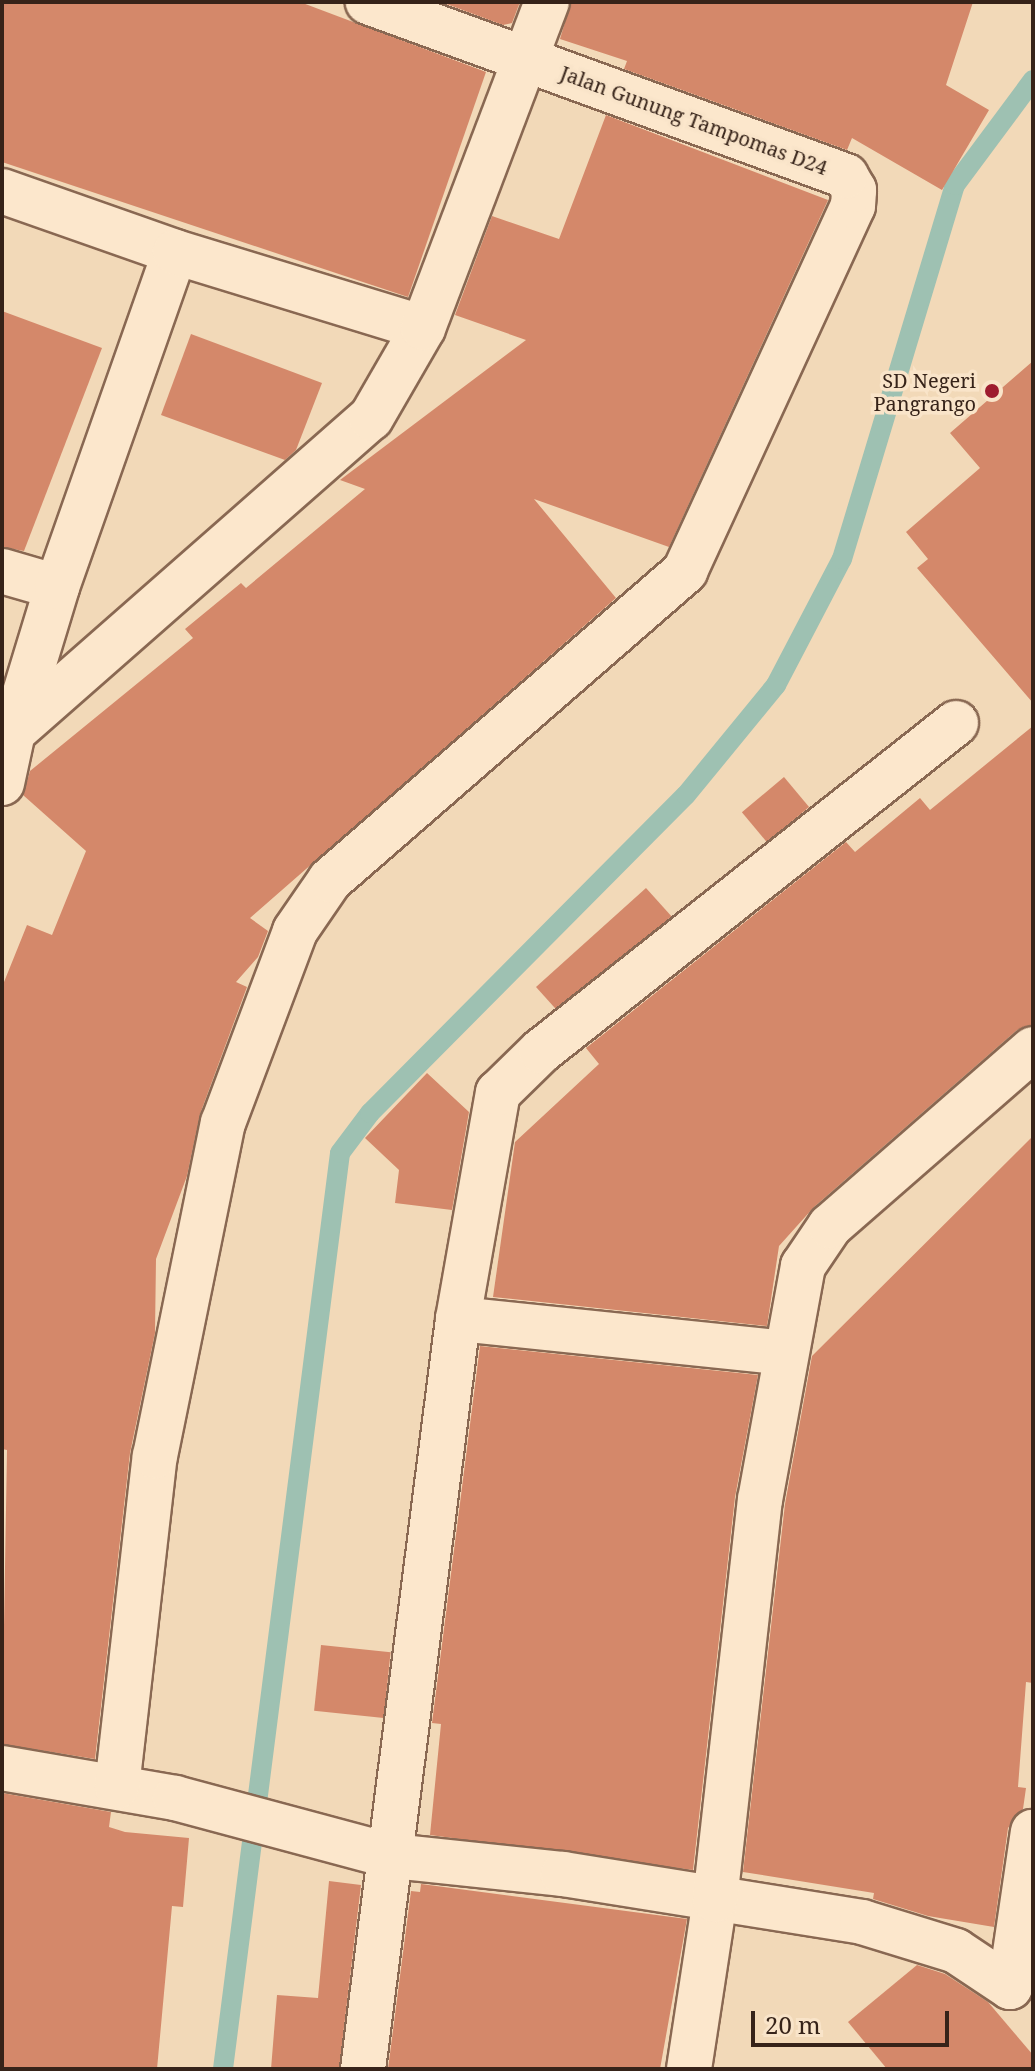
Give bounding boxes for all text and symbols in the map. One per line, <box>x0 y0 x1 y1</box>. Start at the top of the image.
street label: Jalan Gunung Tampomas D24 <box>557 60 831 180</box>
place label: SD Negeri Pangrango <box>874 368 976 415</box>
marker: SD Negeri Pangrango <box>983 382 1001 400</box>
scale bar <box>755 1995 953 2045</box>
text: 20 m <box>765 2008 821 2041</box>

